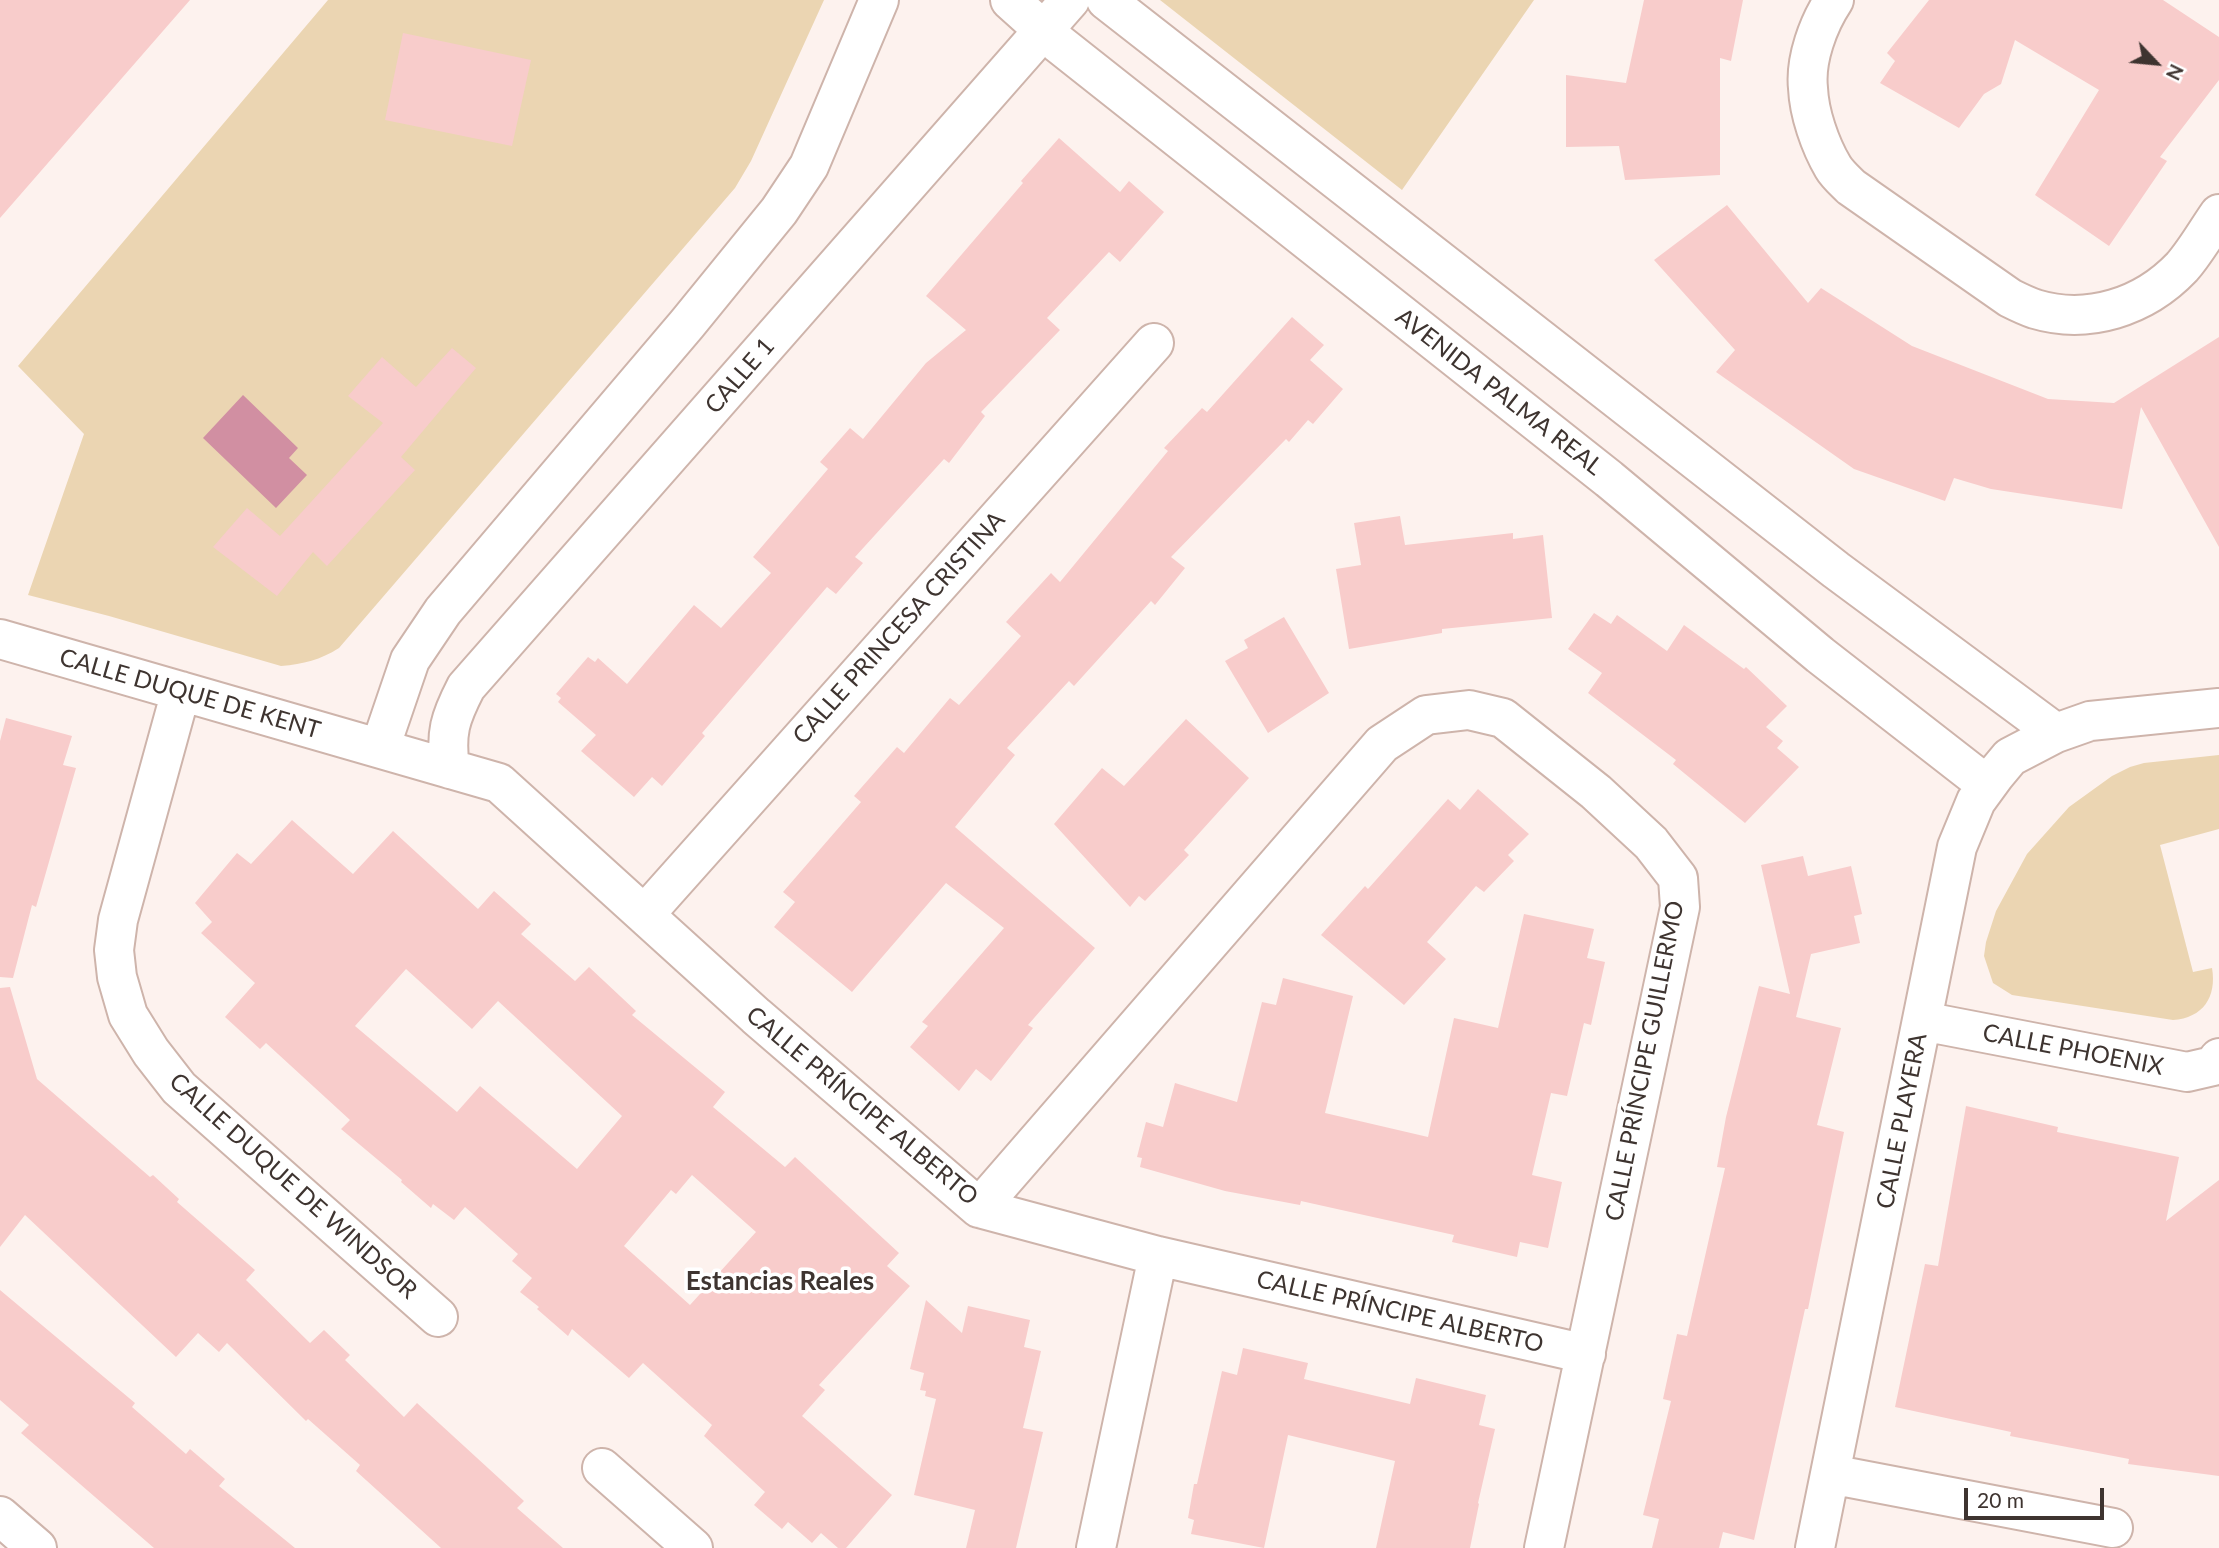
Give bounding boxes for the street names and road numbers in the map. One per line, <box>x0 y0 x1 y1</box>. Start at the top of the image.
street label: AVENIDA PALMA REAL <box>1390 302 1608 482</box>
street label: CALLE 1 <box>699 332 781 420</box>
street label: CALLE PRINCESA CRISTINA <box>787 506 1011 750</box>
street label: CALLE DUQUE DE KENT <box>56 643 324 745</box>
street label: CALLE PRÍNCIPE GUILLERMO <box>1600 898 1690 1224</box>
street label: CALLE PRÍNCIPE ALBERTO <box>740 1001 984 1211</box>
street label: CALLE PHOENIX <box>1980 1018 2166 1082</box>
street label: CALLE PLAYERA <box>1871 1031 1933 1211</box>
street label: CALLE DUQUE DE WINDSOR <box>163 1067 423 1305</box>
street label: CALLE PRÍNCIPE ALBERTO <box>1254 1265 1546 1359</box>

